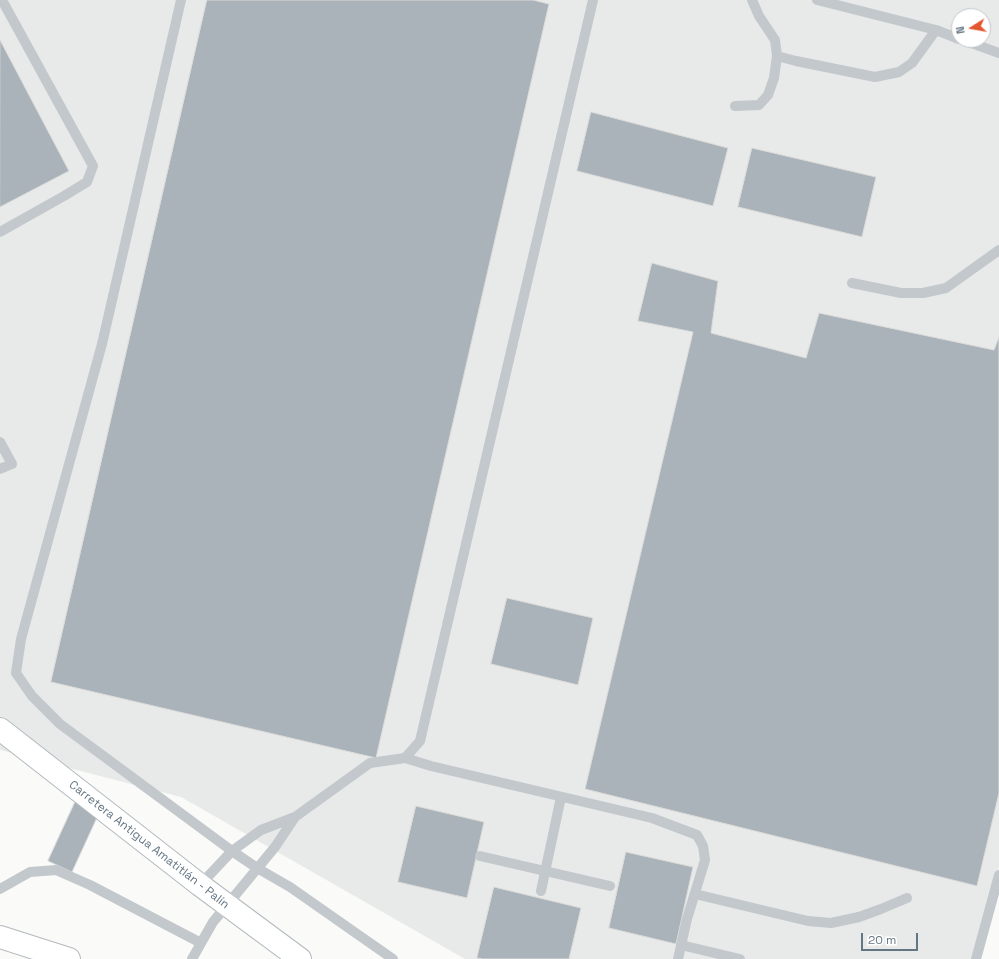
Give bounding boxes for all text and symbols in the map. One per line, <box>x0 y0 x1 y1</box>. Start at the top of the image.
north arrow <box>951 8 991 48</box>
text: N <box>953 25 968 35</box>
street label: Carretera Antigua Amatitlán - Palín <box>66 778 232 912</box>
scale bar <box>863 925 920 951</box>
text: 20 m <box>868 932 896 948</box>

